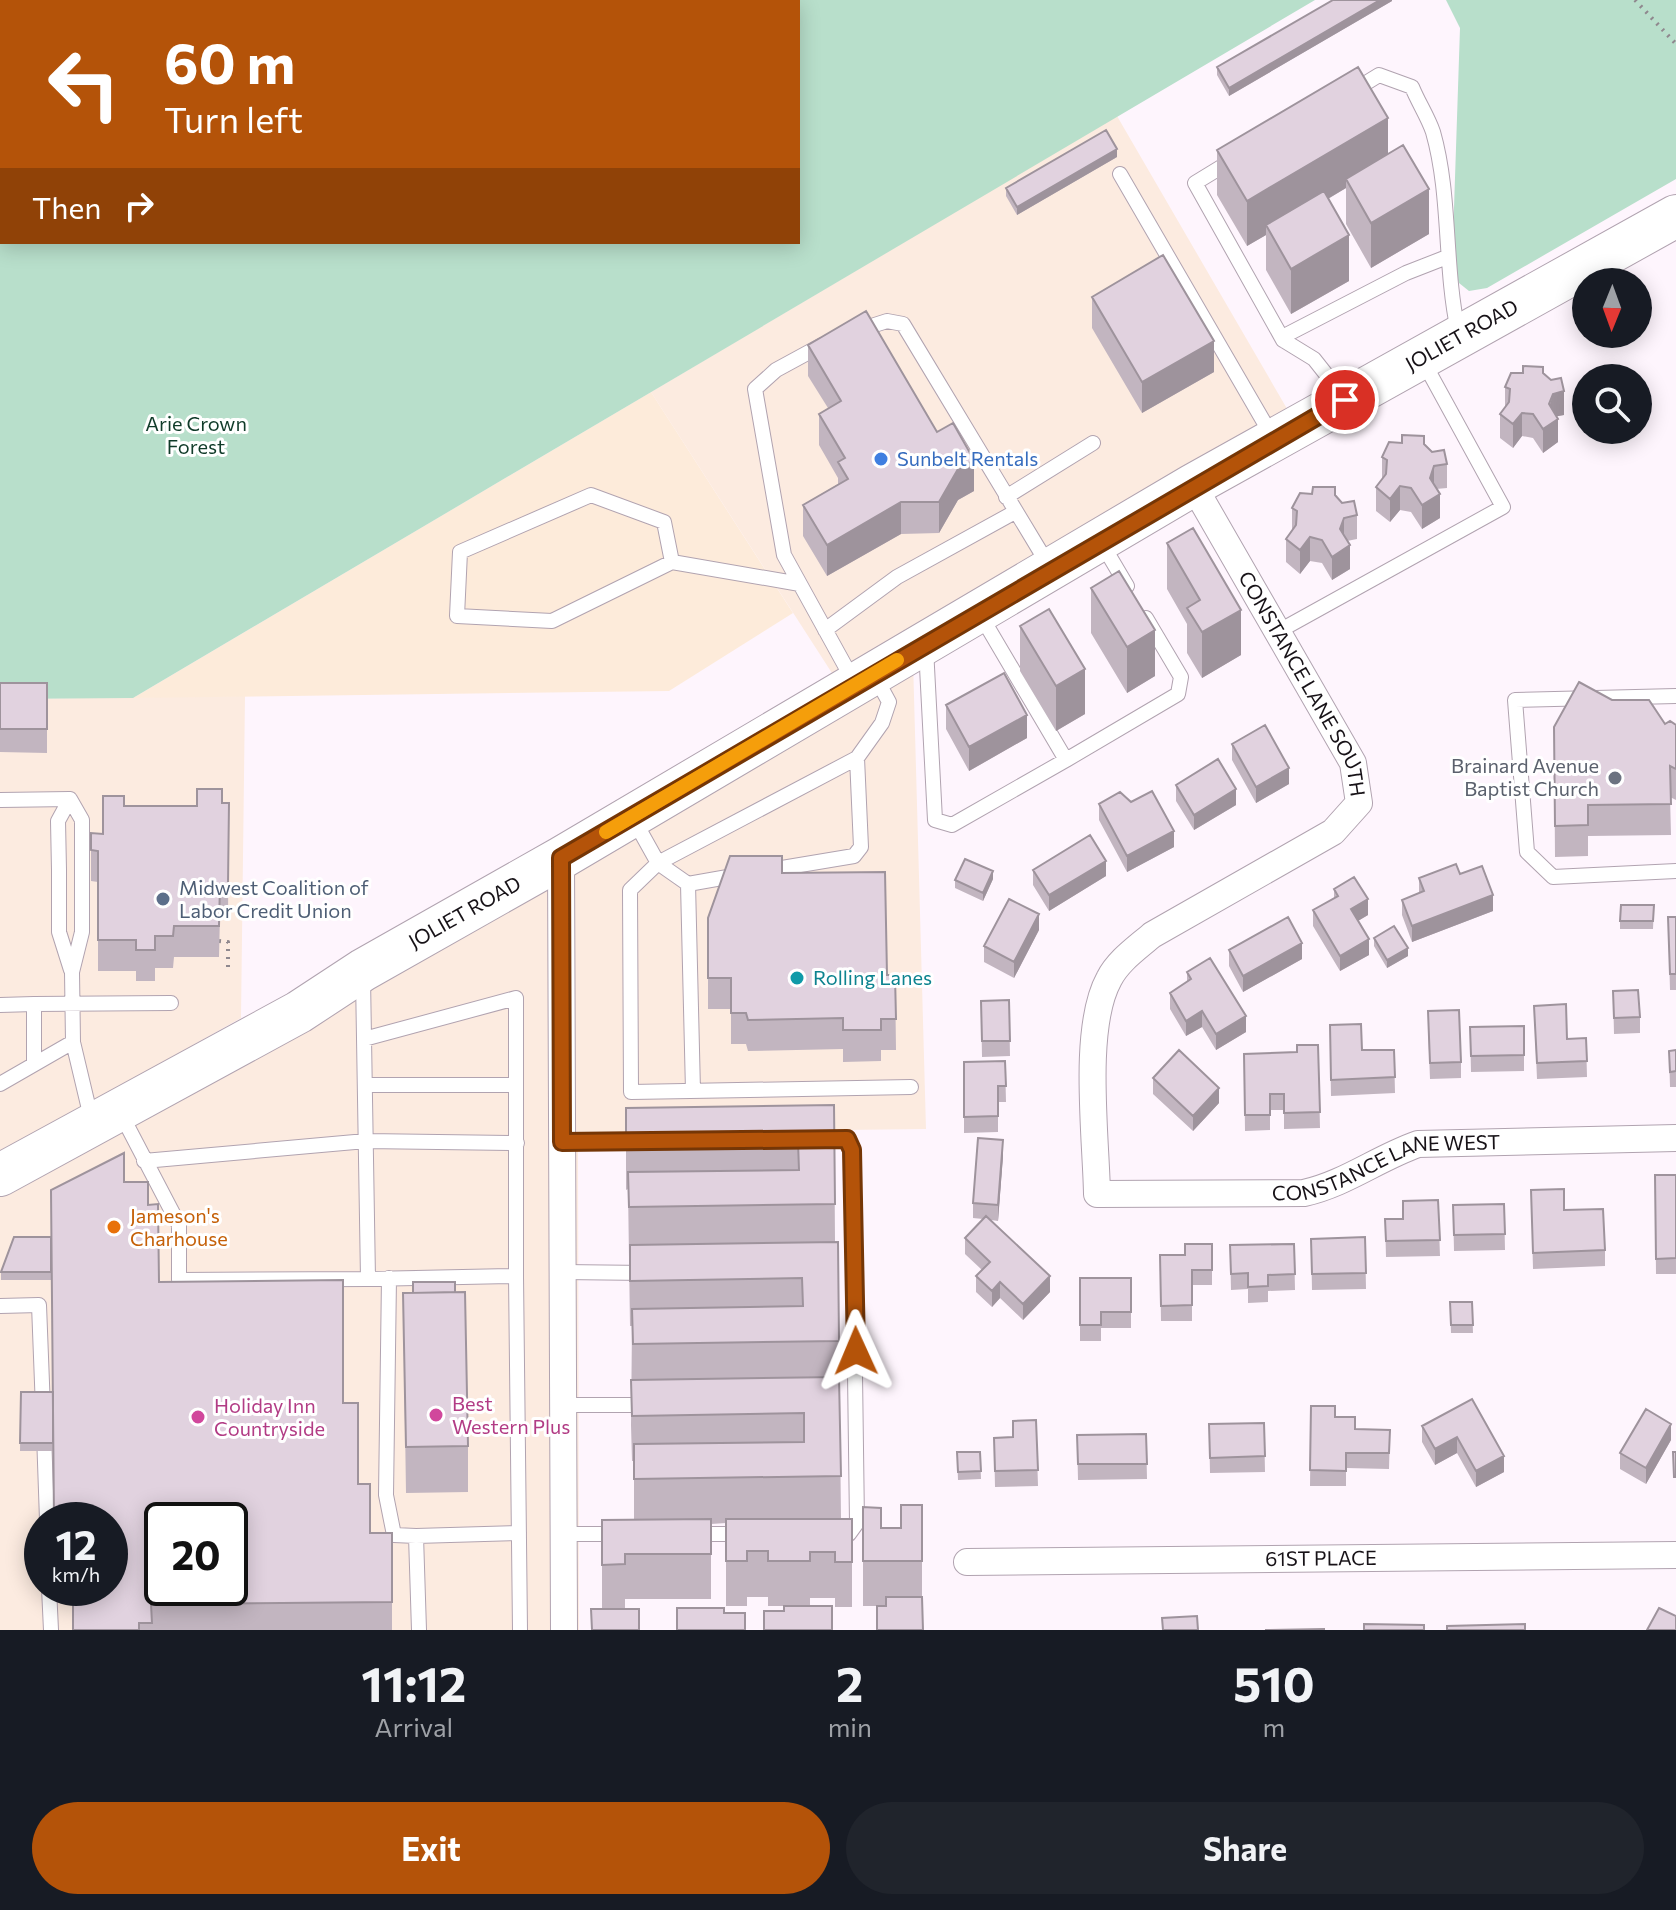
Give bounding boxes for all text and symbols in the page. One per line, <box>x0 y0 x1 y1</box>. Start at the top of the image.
text: 60 m <box>164 27 295 96</box>
icon: left <box>32 32 136 136</box>
text: Turn left <box>164 96 303 140</box>
icon: right <box>117 184 161 228</box>
text: Then <box>32 188 101 225</box>
north arrow <box>1572 268 1652 348</box>
map controls <box>1572 268 1652 444</box>
street label: JOLIET ROAD <box>1401 294 1522 375</box>
button: search <box>1572 364 1652 444</box>
pin <box>1311 366 1379 434</box>
icon: arrive <box>1323 378 1367 422</box>
park label: Arie Crown Forest <box>145 411 247 458</box>
place label: Sunbelt Rentals <box>897 446 1038 470</box>
marker: Sunbelt Rentals <box>872 450 890 468</box>
street label: CONSTANCE LANE SOUTH <box>1234 567 1371 798</box>
place label: Brainard Avenue Baptist Church <box>1451 753 1599 800</box>
marker: Brainard Avenue Baptist Church <box>1606 769 1624 787</box>
street label: JOLIET ROAD <box>404 870 525 953</box>
place label: Midwest Coalition of Labor Credit Union <box>179 875 369 922</box>
marker: Midwest Coalition of Labor Credit Union <box>154 890 172 908</box>
place label: Rolling Lanes <box>813 965 932 989</box>
marker: Rolling Lanes <box>788 969 806 987</box>
street label: CONSTANCE LANE WEST <box>1272 1129 1501 1204</box>
place label: Jameson's Charhouse <box>130 1203 228 1250</box>
marker: Jameson's Charhouse <box>105 1218 123 1236</box>
position arrow <box>814 1309 898 1393</box>
place label: Best Western Plus <box>452 1391 570 1438</box>
place label: Holiday Inn Countryside <box>214 1393 325 1440</box>
marker: Best Western Plus <box>427 1406 445 1424</box>
marker: Holiday Inn Countryside <box>189 1408 207 1426</box>
speed limit sign: 20 <box>144 1502 248 1606</box>
text: 12 <box>56 1519 96 1568</box>
street label: 61ST PLACE <box>1265 1545 1377 1570</box>
text: km/h <box>52 1562 100 1586</box>
text: 11:12 <box>361 1653 466 1712</box>
text: 2 <box>836 1653 863 1712</box>
text: 510 <box>1233 1653 1315 1712</box>
text: Arrival <box>374 1711 453 1742</box>
text: min <box>828 1711 872 1742</box>
text: m <box>1263 1711 1285 1742</box>
button: Exit <box>32 1802 830 1894</box>
button: Share <box>846 1802 1644 1894</box>

